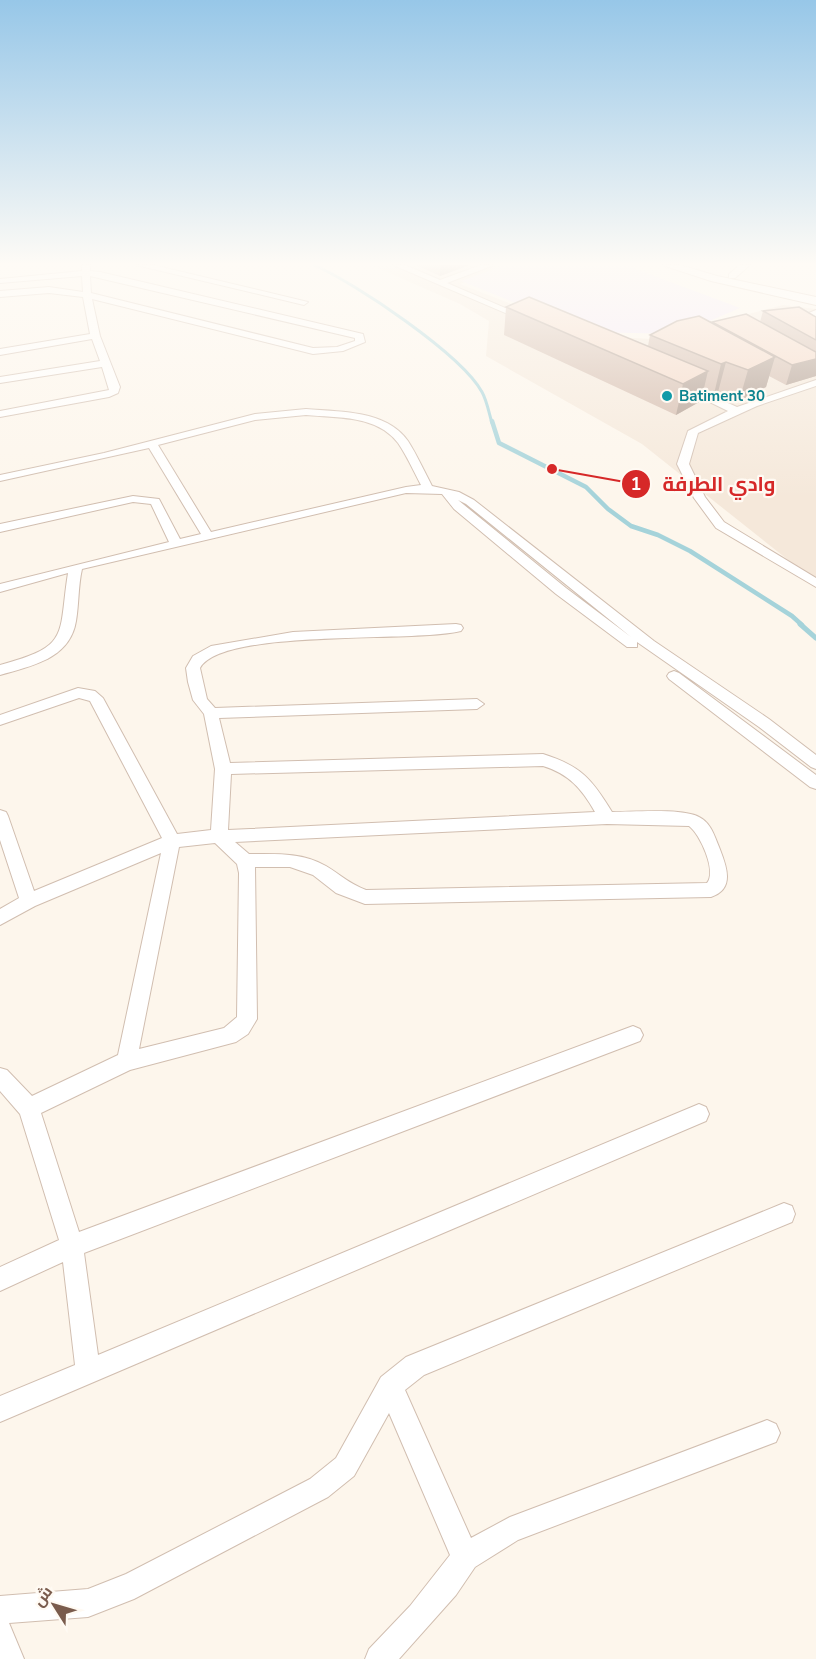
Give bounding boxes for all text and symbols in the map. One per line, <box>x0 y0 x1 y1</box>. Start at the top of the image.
place label: Batiment 30 <box>679 386 765 406</box>
marker: Batiment 30 <box>660 389 674 403</box>
callout: وادي الطرفة <box>621 465 788 503</box>
text: وادي الطرفة <box>662 471 776 500</box>
text: 1 <box>631 472 641 496</box>
north arrow <box>24 1575 84 1635</box>
text: ش <box>28 1582 58 1611</box>

